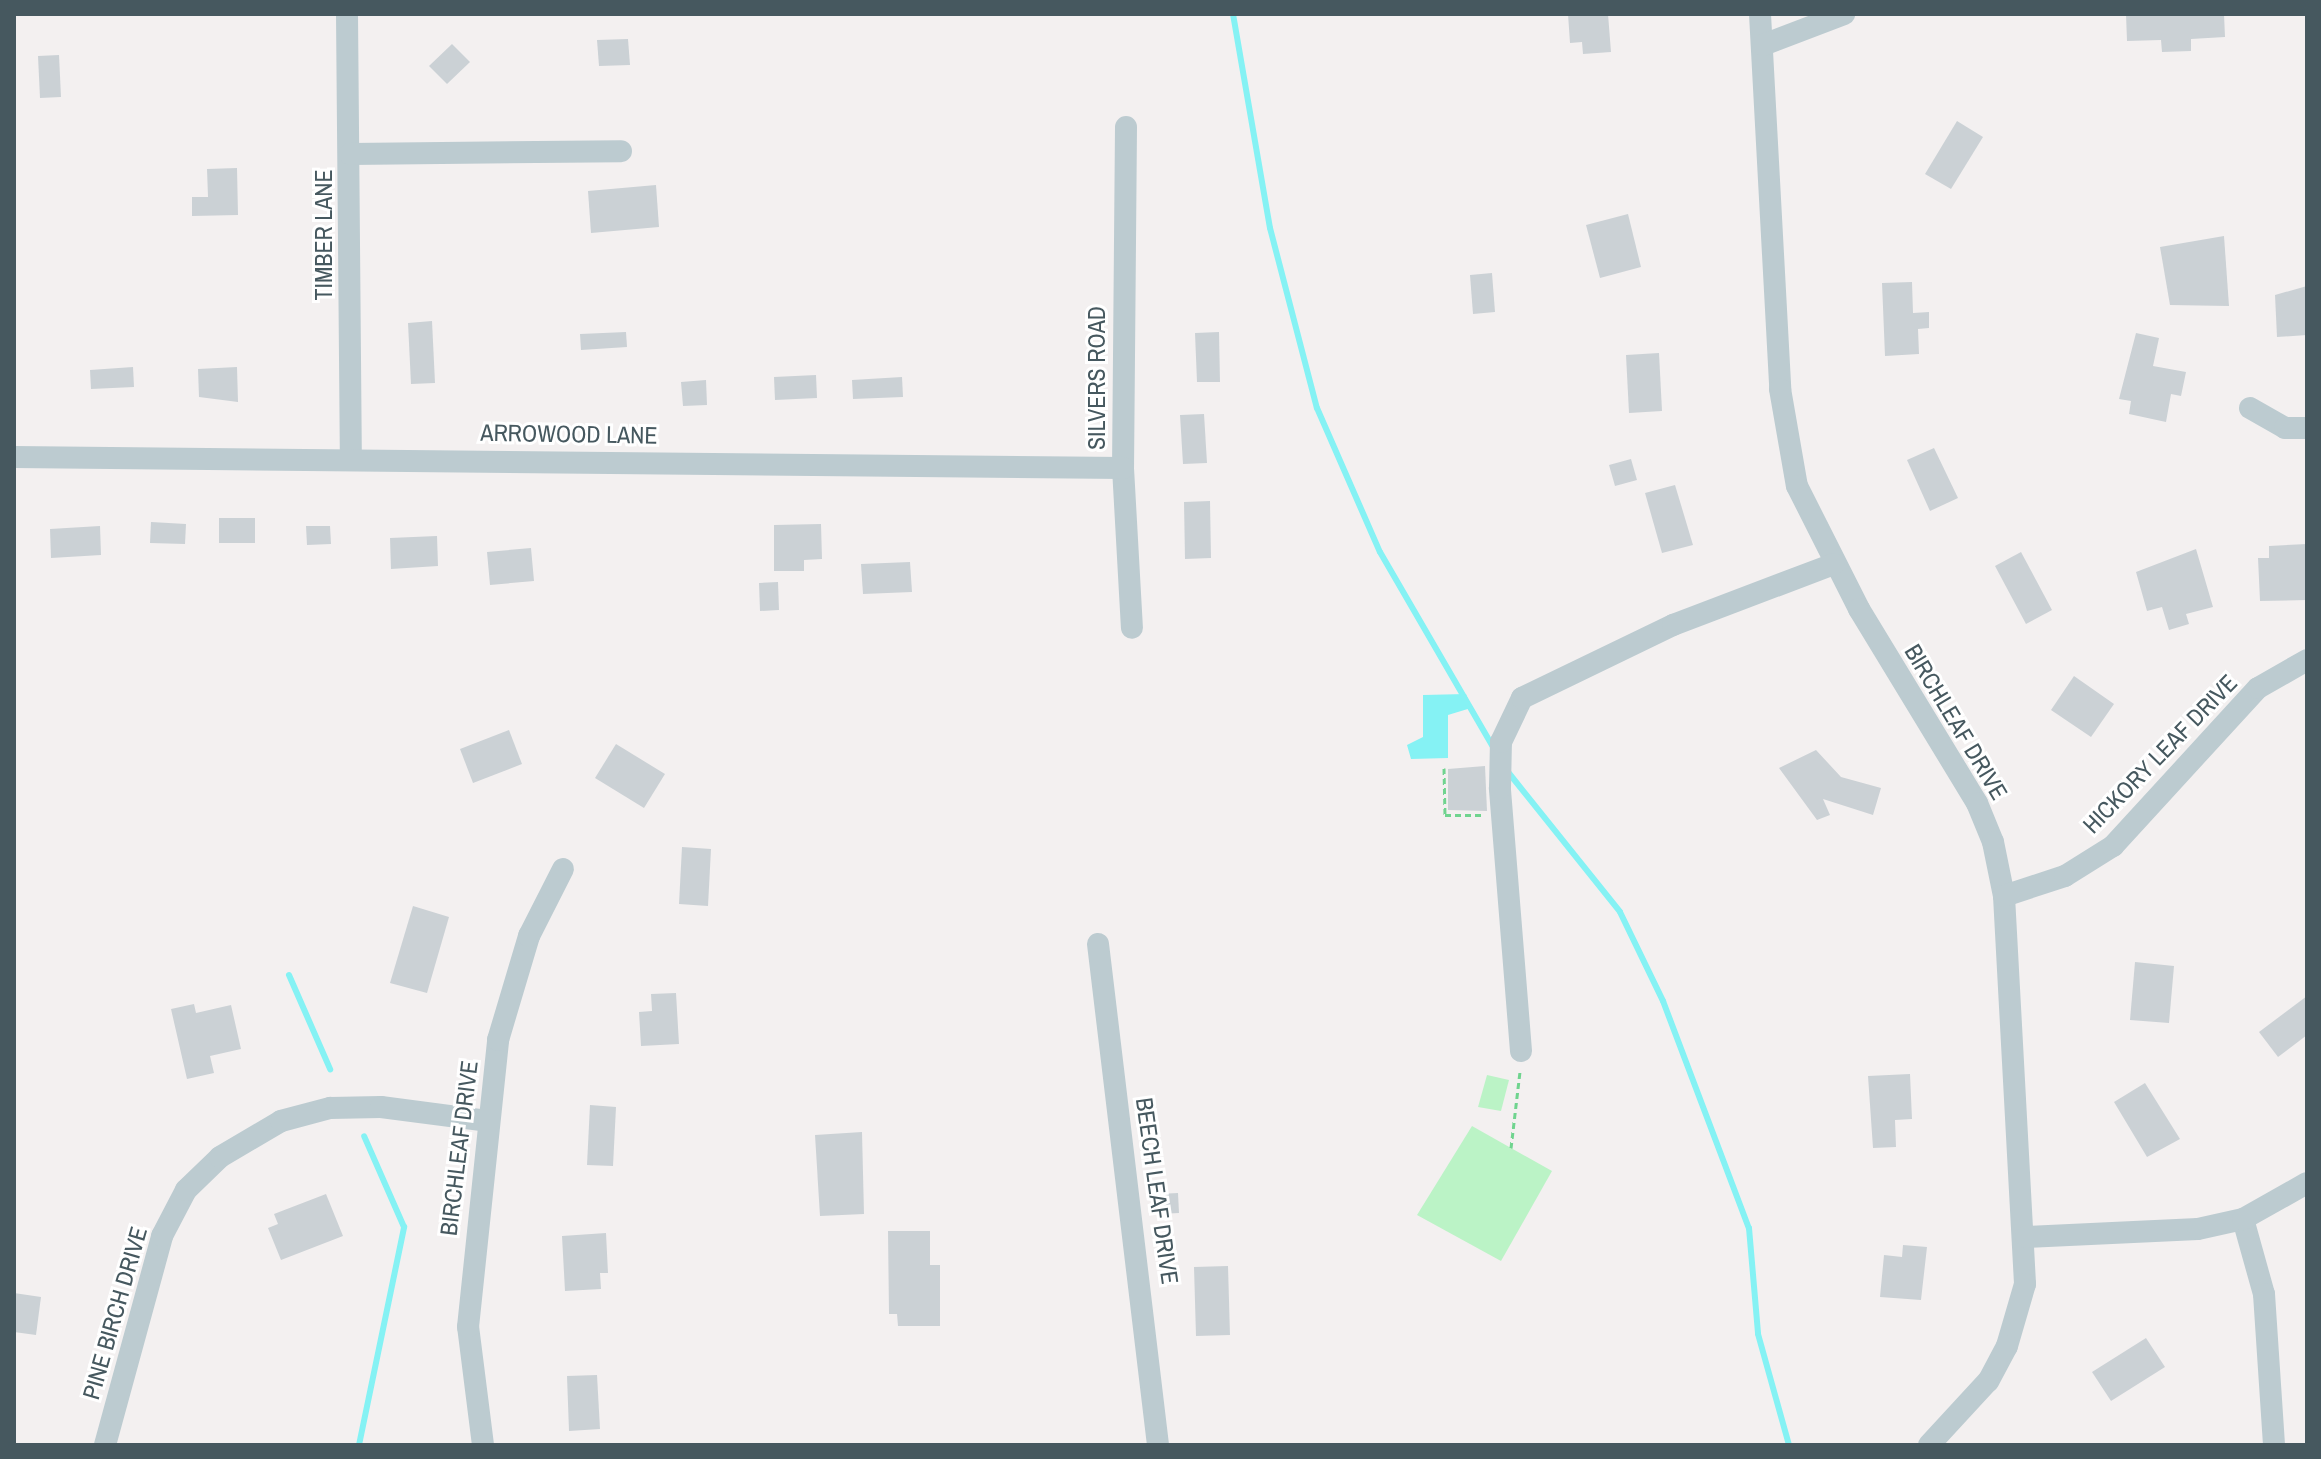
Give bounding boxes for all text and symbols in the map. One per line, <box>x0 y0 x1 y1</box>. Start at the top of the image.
street label: TIMBER LANE <box>310 169 338 301</box>
street label: SILVERS ROAD <box>1083 306 1111 450</box>
street label: ARROWOOD LANE <box>480 418 658 450</box>
street label: BIRCHLEAF DRIVE <box>1898 639 2014 805</box>
street label: HICKORY LEAF DRIVE <box>2077 669 2243 839</box>
street label: BIRCHLEAF DRIVE <box>434 1059 484 1237</box>
street label: BEECH LEAF DRIVE <box>1130 1096 1184 1286</box>
street label: PINE BIRCH DRIVE <box>77 1223 153 1403</box>

